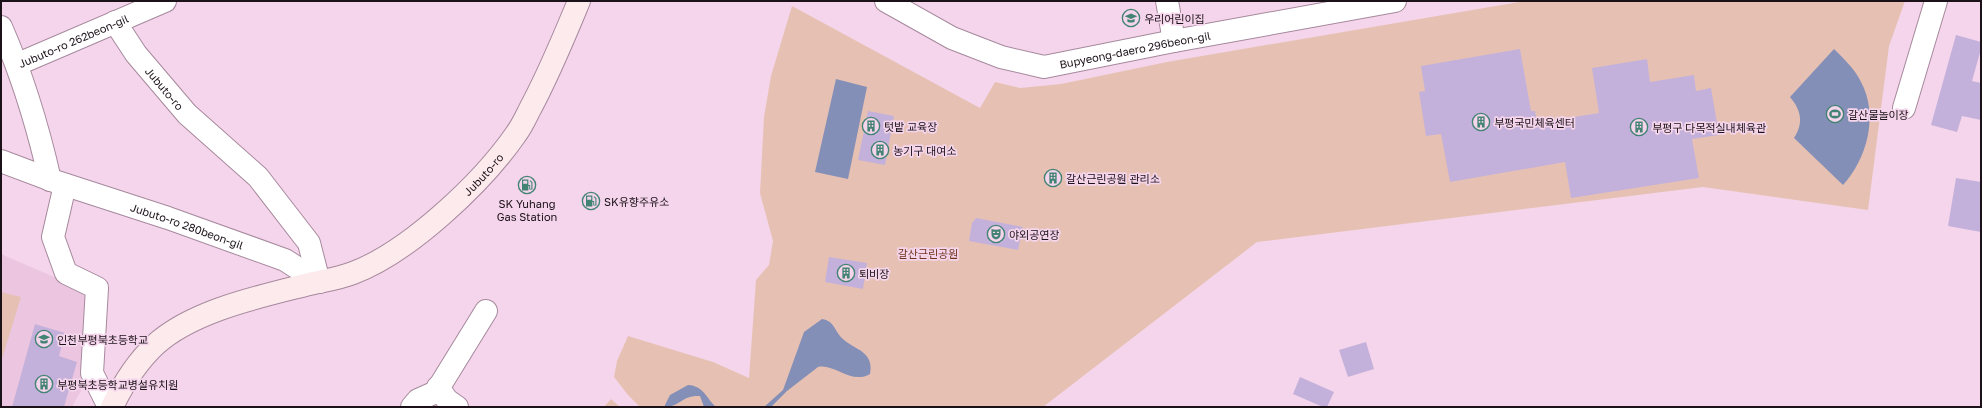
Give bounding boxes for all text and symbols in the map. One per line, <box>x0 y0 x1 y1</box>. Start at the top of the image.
school or university icon: 우리어린이집 <box>1121 8 1141 28</box>
street label: Jubuto-ro 262beon-gil <box>16 11 131 70</box>
place label: 우리어린이집 <box>1144 12 1205 25</box>
street label: Bupyeong-daero 296beon-gil <box>1058 28 1212 70</box>
street label: Jubuto-ro <box>143 64 187 112</box>
sports icon: 갈산물놀이장 <box>1825 104 1845 124</box>
place label: 갈산물놀이장 <box>1848 108 1909 121</box>
building icon: 부평국민체육센터 <box>1471 112 1491 132</box>
building icon: 텃밭 교육장 <box>861 116 881 136</box>
place label: 부평국민체육센터 <box>1494 116 1575 129</box>
building icon: 부평구 다목적실내체육관 <box>1629 117 1649 137</box>
place label: 텃밭 교육장 <box>884 120 937 133</box>
place label: 부평구 다목적실내체육관 <box>1652 121 1766 134</box>
building icon: 농기구 대여소 <box>870 140 890 160</box>
place label: 농기구 대여소 <box>893 144 956 157</box>
street label: Jubuto-ro <box>460 150 506 198</box>
building icon: 갈산근린공원 관리소 <box>1043 168 1063 188</box>
place label: 갈산근린공원 관리소 <box>1066 172 1160 185</box>
fuel station icon: SK Yuhang Gas Station <box>517 175 537 195</box>
fuel station icon: SK유향주유소 <box>581 191 601 211</box>
place label: SK유향주유소 <box>604 195 669 208</box>
place label: SK Yuhang Gas Station <box>497 197 557 223</box>
street label: Jubuto-ro 280beon-gil <box>129 200 246 251</box>
theatre icon: 야외공연장 <box>986 224 1006 244</box>
place label: 야외공연장 <box>1009 228 1060 241</box>
park label: 갈산근린공원 <box>898 247 958 260</box>
building icon: 퇴비장 <box>836 263 856 283</box>
place label: 퇴비장 <box>859 267 889 280</box>
school or university icon: 인천부평북초등학교 <box>34 329 54 349</box>
place label: 인천부평북초등학교 <box>57 333 148 346</box>
building icon: 부평북초등학교병설유치원 <box>34 374 54 394</box>
place label: 부평북초등학교병설유치원 <box>57 378 178 391</box>

